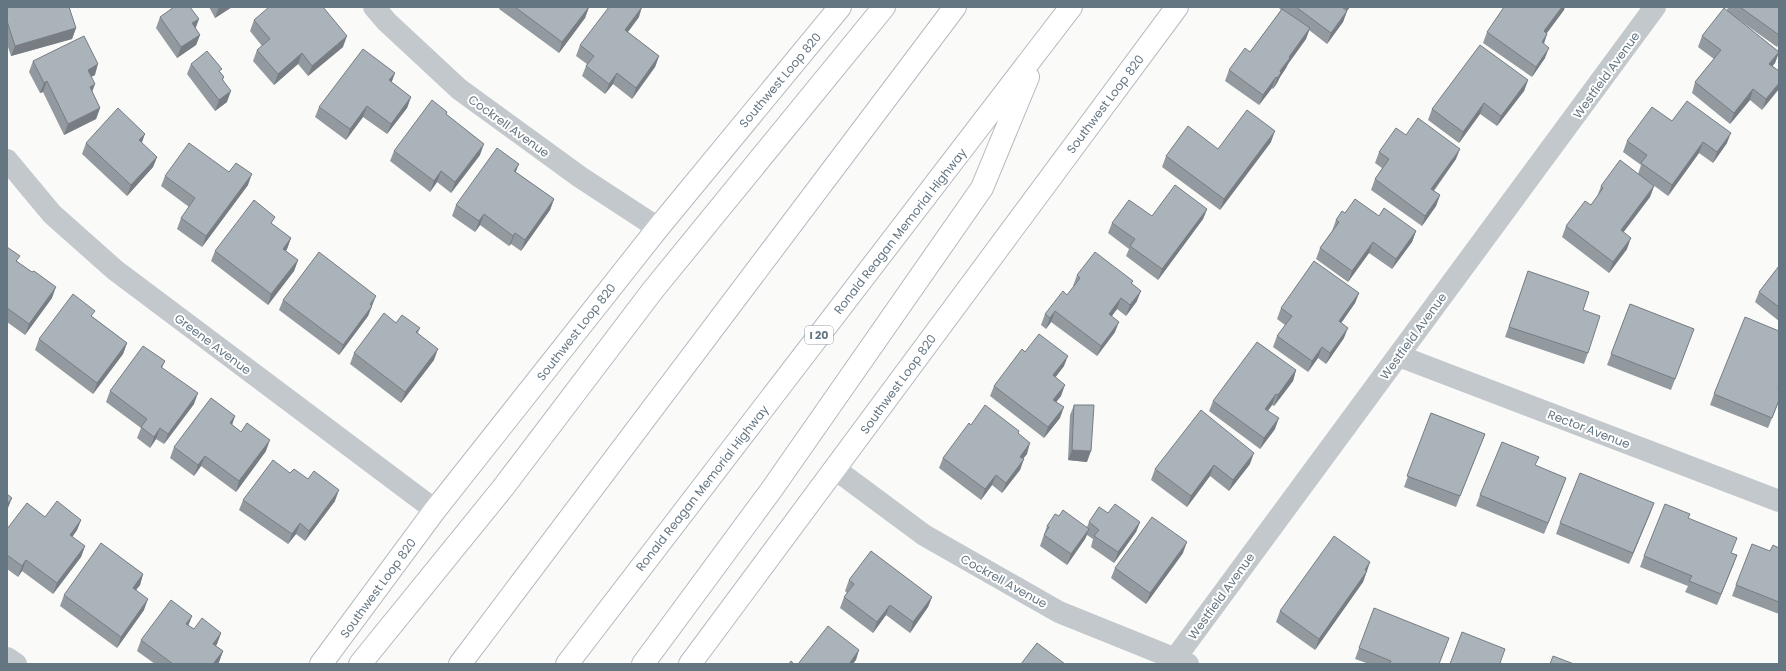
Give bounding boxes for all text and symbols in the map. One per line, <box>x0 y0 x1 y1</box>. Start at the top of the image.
street label: Westfield Avenue <box>1569 28 1643 122</box>
street label: Southwest Loop 820 <box>735 29 825 131</box>
street label: Southwest Loop 820 <box>1062 51 1148 157</box>
street label: Cockrell Avenue <box>465 91 553 161</box>
street label: Ronald Reagan Memorial Highway <box>830 144 970 318</box>
street label: Southwest Loop 820 <box>533 280 619 384</box>
street label: Westfield Avenue <box>1376 289 1450 383</box>
street label: Greene Avenue <box>171 310 255 378</box>
road number: I 20 <box>805 326 833 344</box>
street label: Southwest Loop 820 <box>856 331 940 437</box>
street label: Ronald Reagan Memorial Highway <box>632 401 772 575</box>
street label: Rector Avenue <box>1545 406 1633 452</box>
street label: Southwest Loop 820 <box>336 535 420 641</box>
street label: Westfield Avenue <box>1184 549 1258 643</box>
street label: Cockrell Avenue <box>958 550 1050 612</box>

